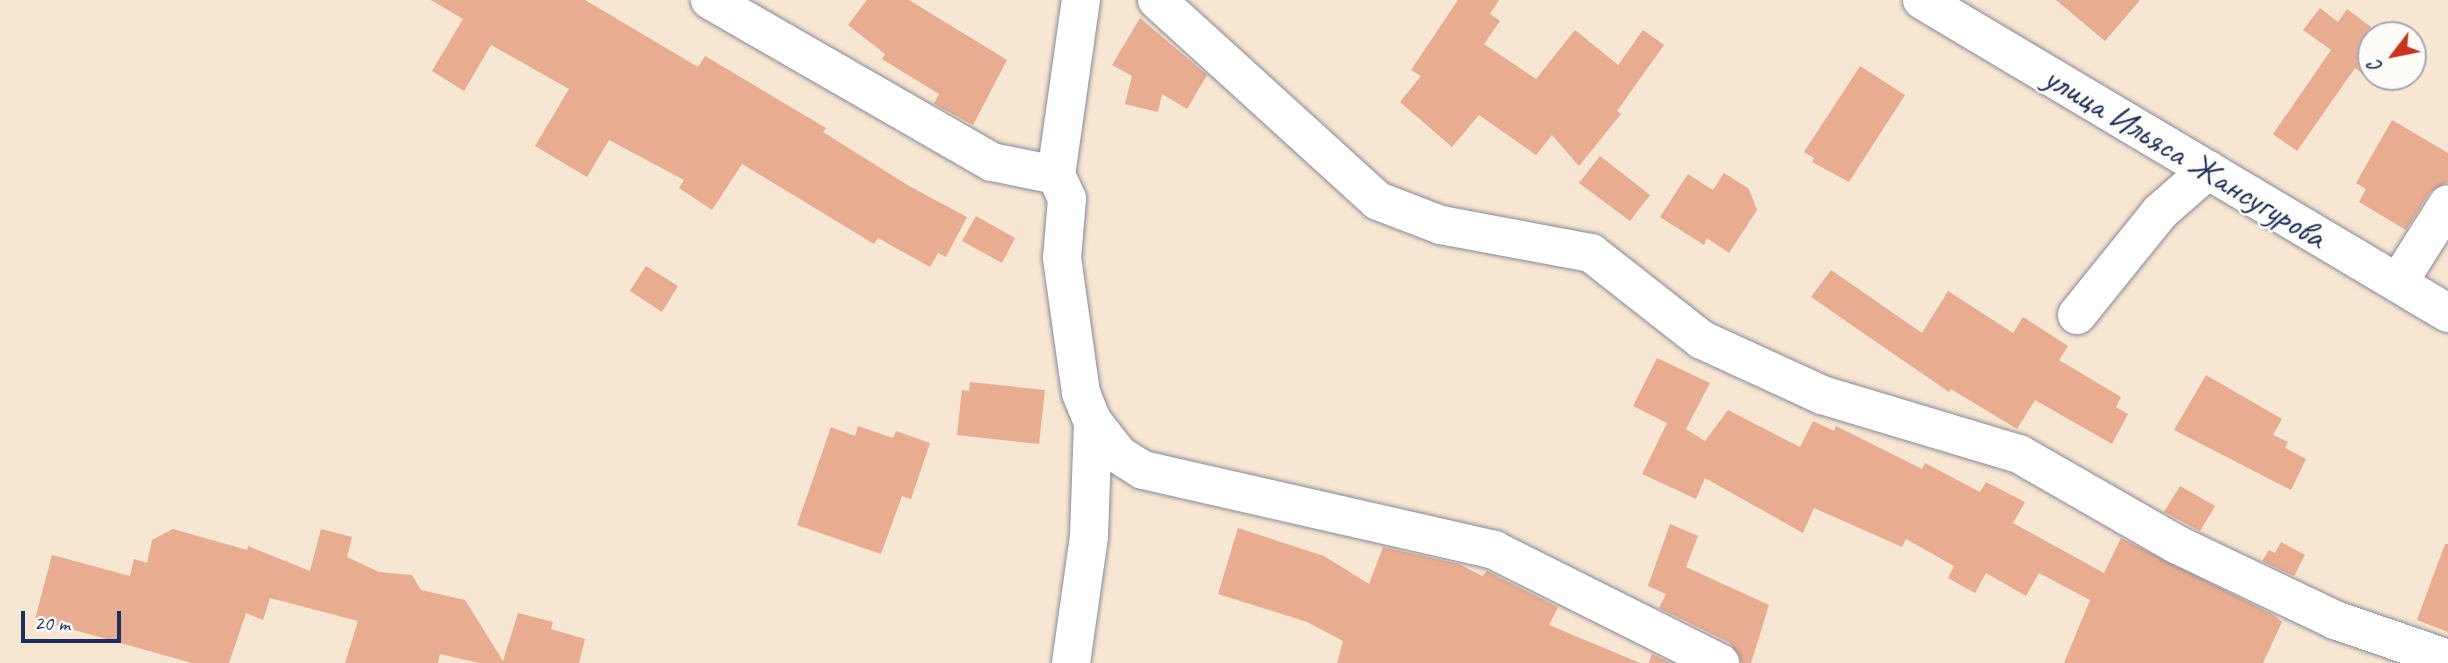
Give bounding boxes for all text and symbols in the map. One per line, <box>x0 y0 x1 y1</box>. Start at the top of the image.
north arrow <box>2357 21 2427 91</box>
street label: улица Ильяса Жансугурова <box>2037 56 2333 258</box>
text: С <box>2363 56 2389 76</box>
scale bar <box>24 596 124 640</box>
text: 20 m <box>34 610 70 636</box>

